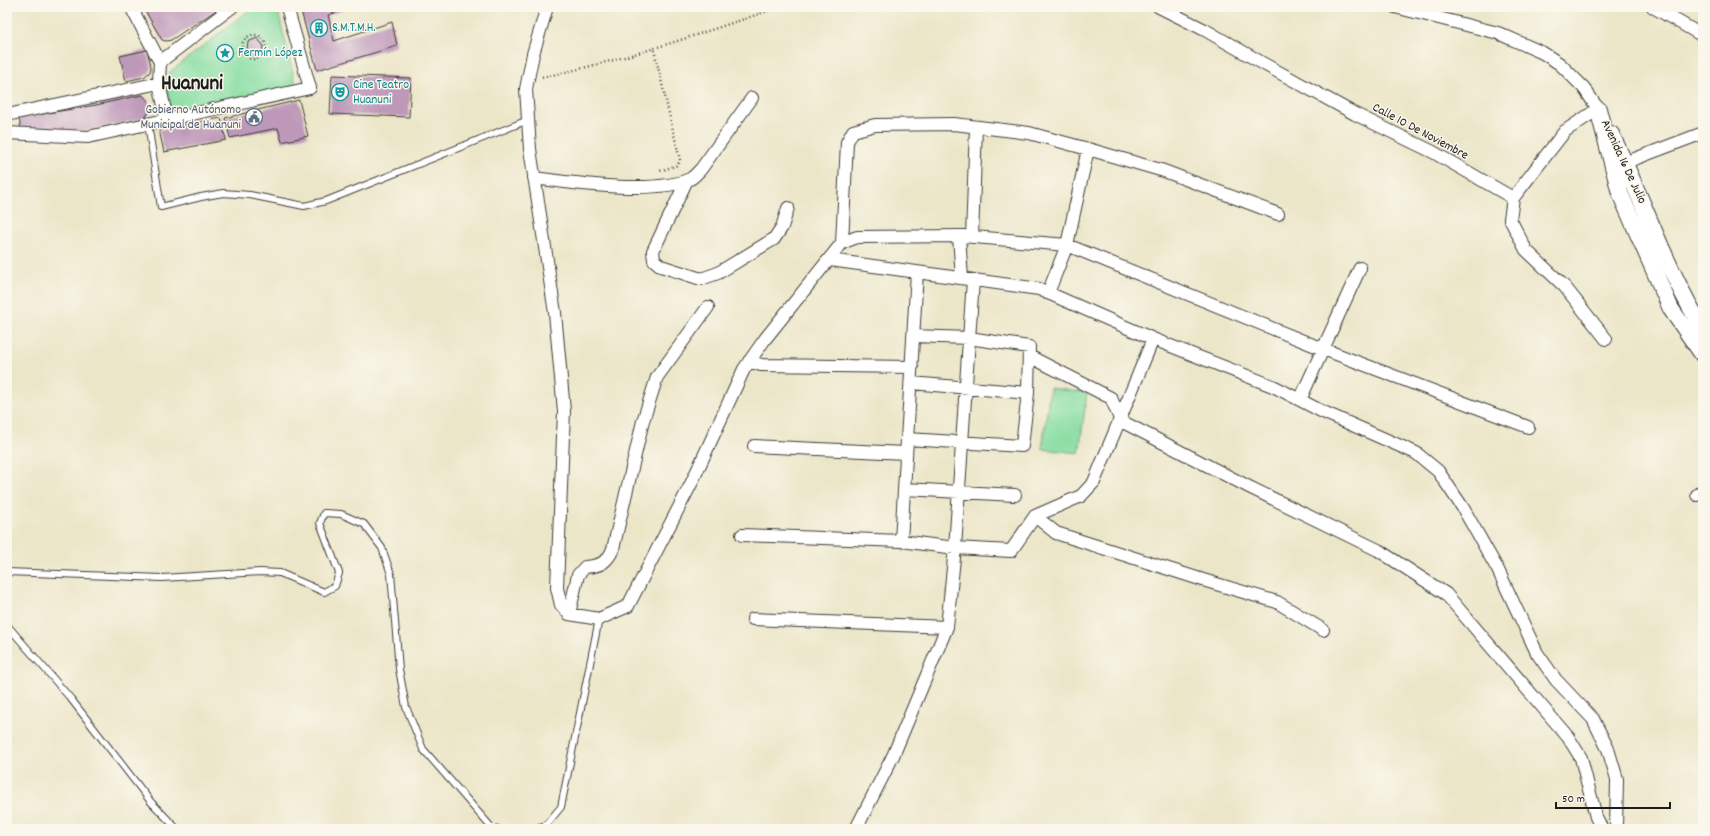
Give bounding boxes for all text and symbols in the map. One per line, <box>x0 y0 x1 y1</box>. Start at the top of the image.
building icon: S.M.T.M.H. <box>309 18 329 38</box>
place label: S.M.T.M.H. <box>332 19 376 38</box>
place icon: Fermín López <box>215 43 235 63</box>
place label: Fermín López <box>238 44 302 63</box>
district label: Huanuni <box>161 70 223 100</box>
place label: Cine Teatro Huanuni <box>353 76 409 110</box>
theatre icon: Cine Teatro Huanuni <box>330 82 350 102</box>
street label: Calle 10 De Noviembre <box>1368 99 1472 166</box>
place label: Gobierno Autónomo Municipal de Huanuni <box>140 101 242 135</box>
public building icon: Gobierno Autónomo Municipal de Huanuni <box>244 107 264 127</box>
street label: Avenida 16 De Julio <box>1595 117 1651 207</box>
scale bar <box>1556 784 1670 810</box>
text: 50 m <box>1562 791 1585 808</box>

